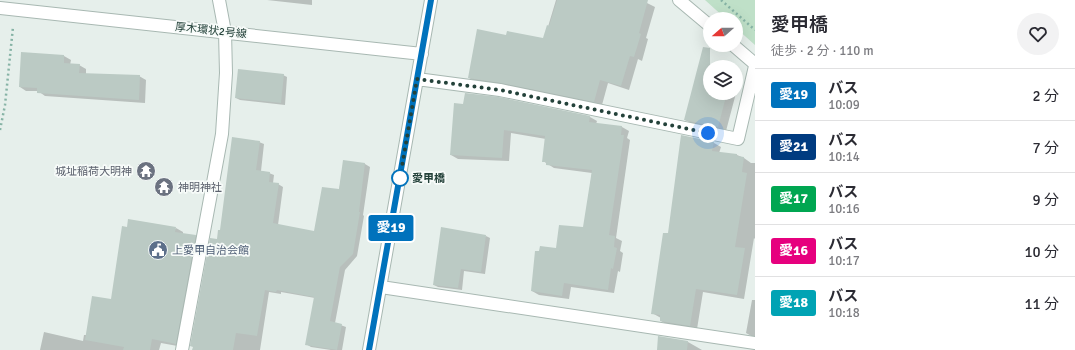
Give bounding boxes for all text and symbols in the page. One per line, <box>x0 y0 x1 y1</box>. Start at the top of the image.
north arrow <box>703 12 743 52</box>
map controls <box>703 12 743 100</box>
text: 愛甲橋 <box>771 13 828 37</box>
button: heart <box>1017 13 1059 55</box>
street label: 厚木環状2号線 <box>174 20 247 41</box>
text: 徒歩 · 2 分 · 110 m <box>771 43 874 59</box>
button: layers <box>703 60 743 100</box>
text: バス <box>828 79 858 97</box>
text: 愛19 <box>779 86 808 103</box>
text: 2 分 <box>1033 87 1059 105</box>
text: 10:09 <box>828 97 860 113</box>
your location <box>698 123 718 143</box>
text: バス <box>828 131 858 149</box>
text: 愛21 <box>779 138 808 155</box>
text: 7 分 <box>1033 139 1059 157</box>
text: 10:14 <box>828 149 860 165</box>
temple icon: 城址稲荷大明神 <box>135 160 157 182</box>
place label: 城址稲荷大明神 <box>55 165 132 178</box>
marker: 愛甲橋 <box>391 169 409 187</box>
place label: 愛甲橋 <box>412 172 445 185</box>
temple icon: 神明神社 <box>153 176 175 198</box>
place label: 神明神社 <box>178 181 222 194</box>
text: バス <box>828 183 858 201</box>
text: 愛17 <box>779 190 808 207</box>
text: 9 分 <box>1033 191 1059 209</box>
text: 10:16 <box>828 201 860 217</box>
line badge: 愛19 <box>368 215 414 241</box>
text: 愛19 <box>376 219 406 236</box>
text: バス <box>828 235 858 253</box>
public building icon: 上愛甲自治会館 <box>147 239 169 261</box>
text: 愛16 <box>779 242 808 259</box>
text: 10 分 <box>1025 243 1059 261</box>
place label: 上愛甲自治会館 <box>172 244 249 257</box>
text: 10:17 <box>828 253 860 269</box>
text: バス <box>828 287 858 305</box>
text: 愛18 <box>779 294 808 311</box>
text: 11 分 <box>1025 295 1059 313</box>
text: 10:18 <box>828 305 860 321</box>

